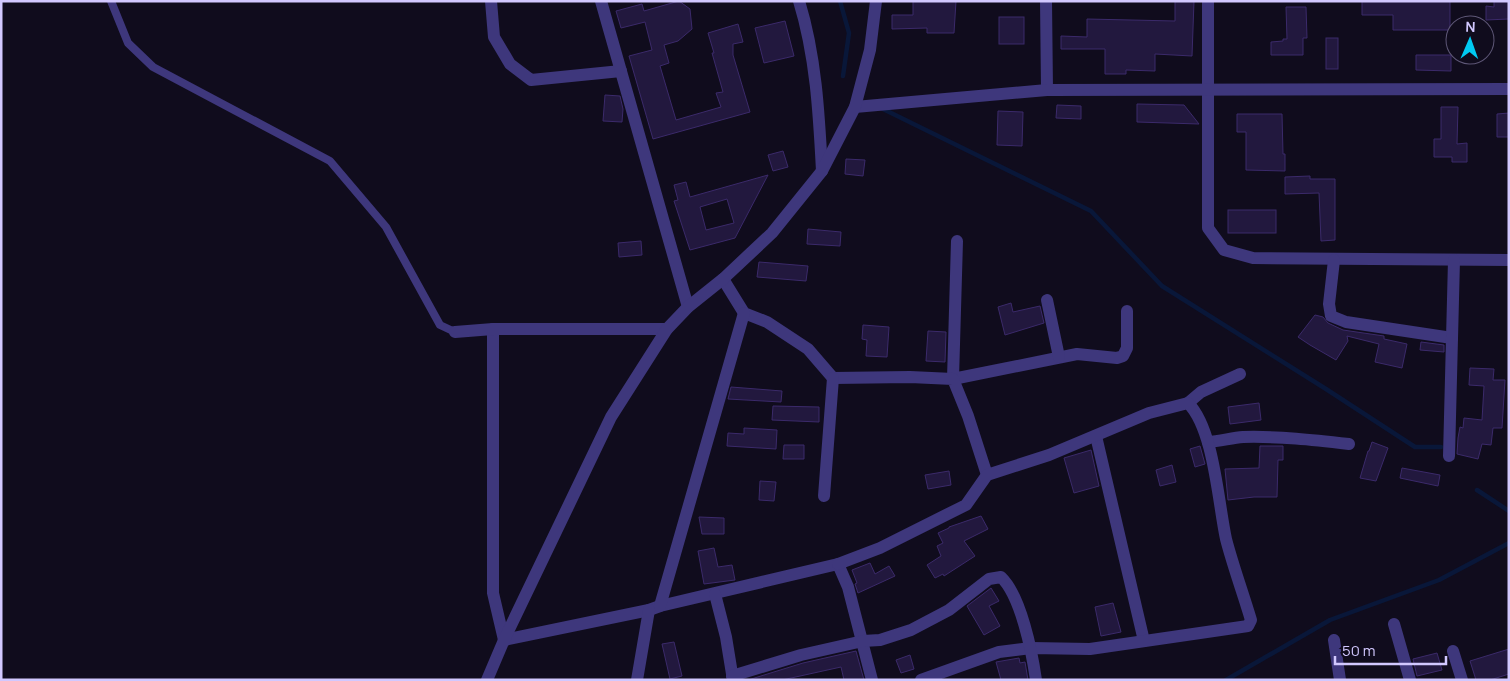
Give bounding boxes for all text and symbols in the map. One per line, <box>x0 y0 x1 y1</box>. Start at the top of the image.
north arrow <box>1445 15 1495 65</box>
text: N <box>1465 17 1476 36</box>
scale bar <box>1335 634 1446 666</box>
text: 50 m <box>1342 640 1376 661</box>

